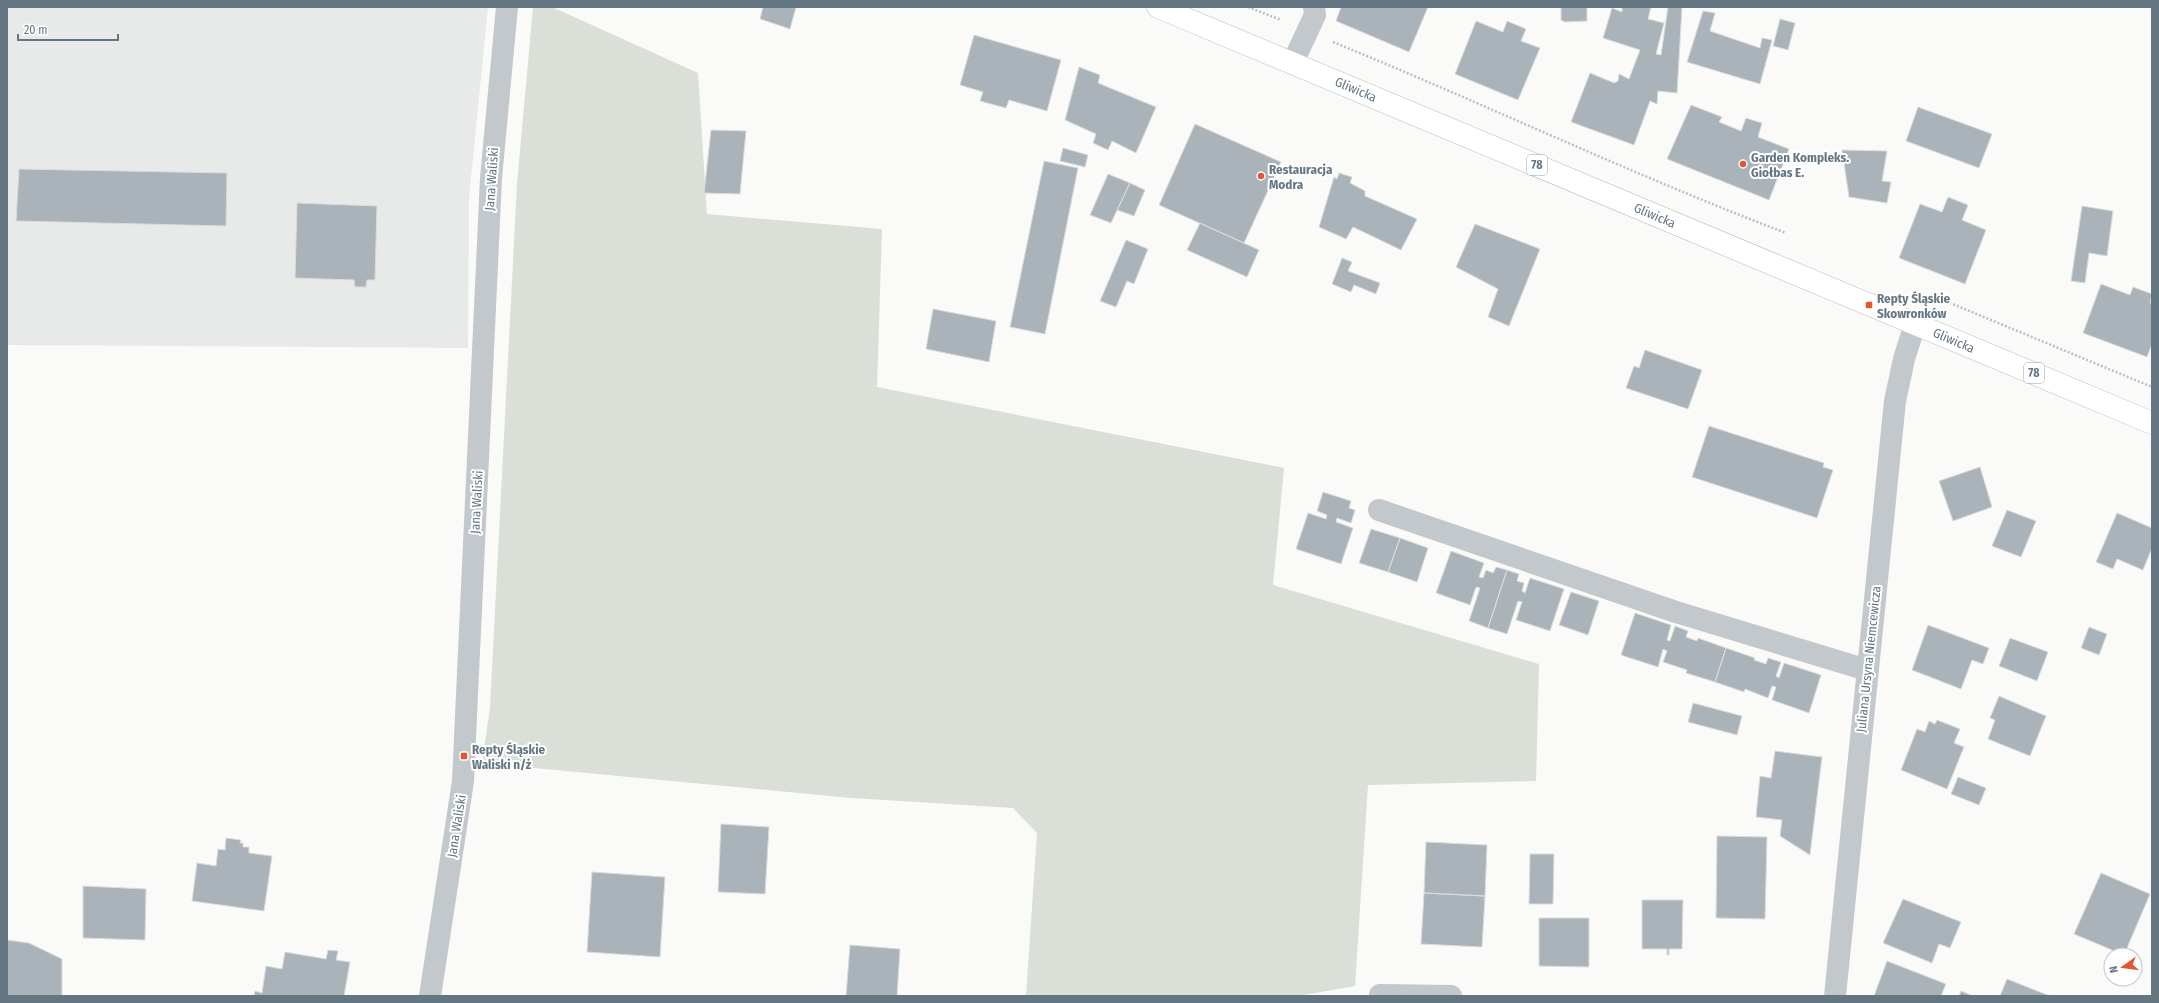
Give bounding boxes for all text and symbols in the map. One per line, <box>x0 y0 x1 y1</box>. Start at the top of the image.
scale bar <box>18 16 118 42</box>
text: 20 m <box>24 23 48 37</box>
street label: Gliwicka <box>1333 74 1379 105</box>
street label: Jana Waliski <box>482 147 501 211</box>
place label: Garden Kompleks. Giołbas E. <box>1751 150 1849 180</box>
road number: 78 <box>1527 155 1547 175</box>
marker: Garden Kompleks. Giołbas E. <box>1738 159 1748 169</box>
place label: Restauracja Modra <box>1269 162 1333 192</box>
marker: Restauracja Modra <box>1256 171 1266 181</box>
street label: Gliwicka <box>1632 200 1678 231</box>
place label: Repty Śląskie Skowronków <box>1877 290 1950 321</box>
marker: Repty Śląskie Skowronków <box>1864 300 1874 310</box>
street label: Gliwicka <box>1931 325 1977 356</box>
road number: 78 <box>2024 363 2044 383</box>
street label: Jana Waliski <box>467 470 486 534</box>
street label: Juliana Ursyna Niemcewicza <box>1853 585 1884 733</box>
place label: Repty Śląskie Waliski n/ż <box>472 741 545 772</box>
marker: Repty Śląskie Waliski n/ż <box>459 751 469 761</box>
street label: Jana Waliski <box>444 794 469 859</box>
north arrow <box>2103 947 2143 987</box>
text: N <box>2107 965 2121 974</box>

